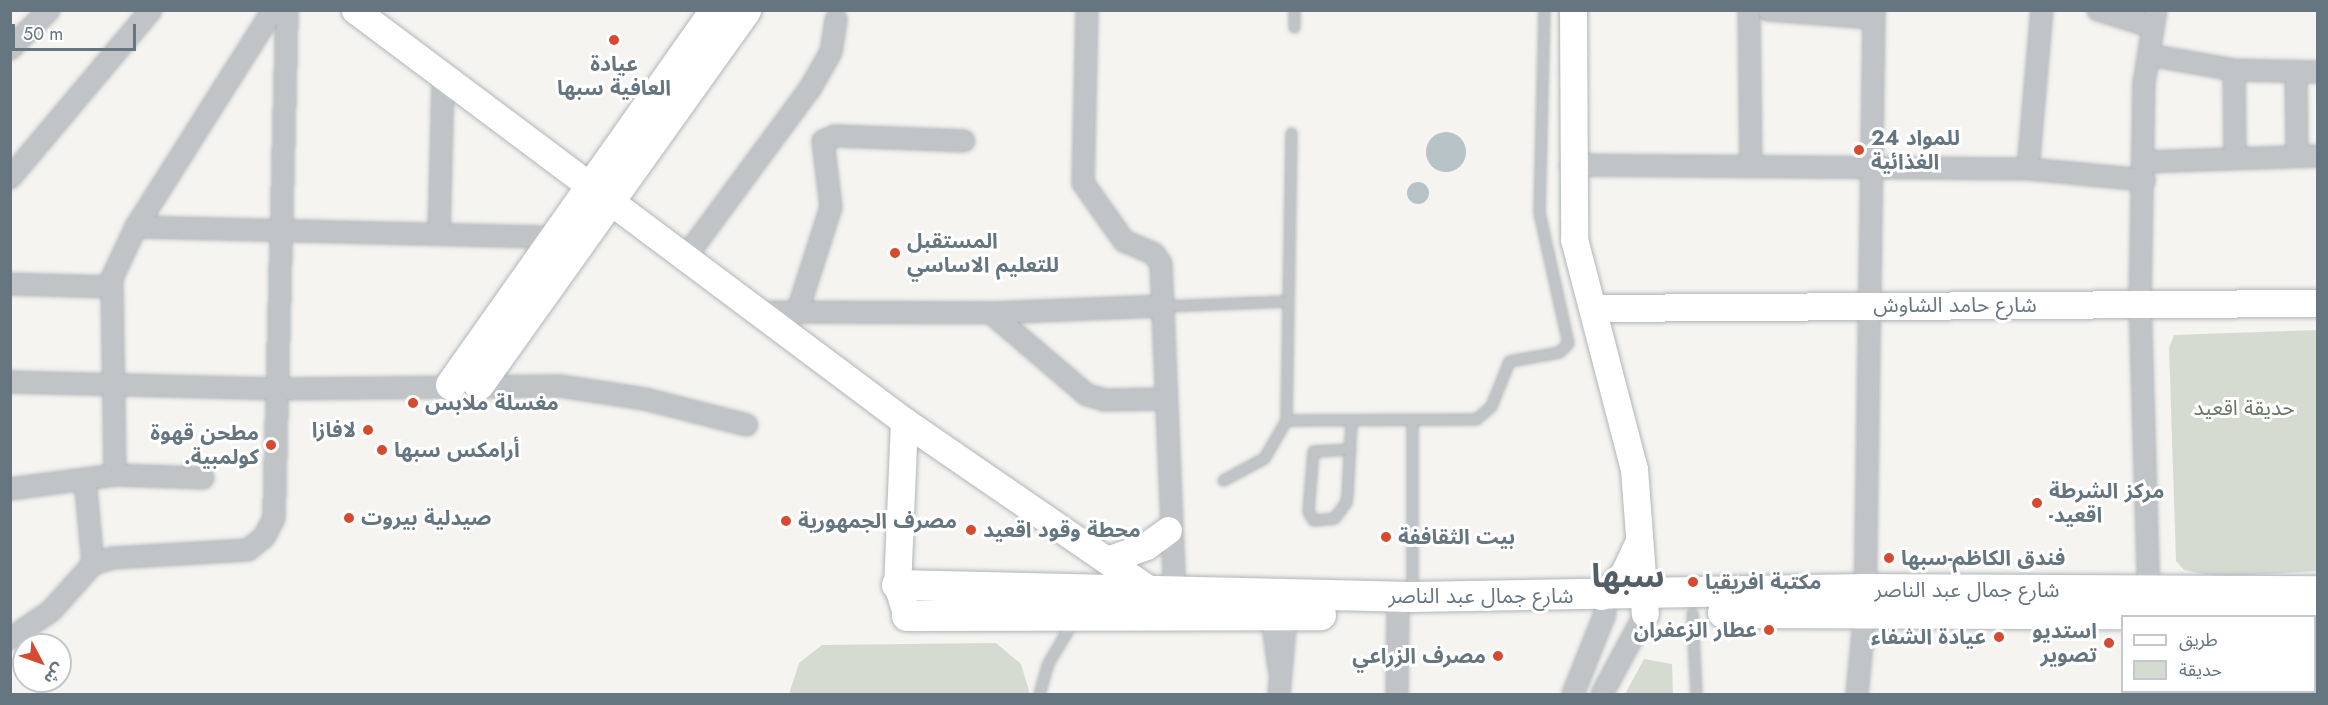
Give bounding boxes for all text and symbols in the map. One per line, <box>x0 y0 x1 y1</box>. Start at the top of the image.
scale bar <box>15 12 140 50</box>
text: 50 m <box>23 21 63 47</box>
marker: عيادة العافية سبها <box>605 31 623 49</box>
place label: عيادة العافية سبها <box>557 51 671 101</box>
place label: 24 للمواد الغذائية <box>1871 125 1960 175</box>
marker: 24 للمواد الغذائية <box>1852 143 1866 157</box>
place label: المستقبل للتعليم الاساسي <box>907 228 1059 278</box>
marker: المستقبل للتعليم الاساسي <box>888 246 902 260</box>
street label: شارع حامد الشاوش <box>1873 292 2037 318</box>
place label: مغسلة ملابس <box>425 390 559 416</box>
park label: حديقة اقعيد <box>2193 395 2295 421</box>
marker: مغسلة ملابس <box>406 396 420 410</box>
place label: لافازا <box>312 417 356 443</box>
place label: مطحن قهوة .كولمبية <box>150 420 259 470</box>
marker: لافازا <box>361 423 375 437</box>
place label: أرامكس سبها <box>394 437 520 463</box>
marker: مطحن قهوة .كولمبية <box>264 438 278 452</box>
marker: أرامكس سبها <box>375 443 389 457</box>
place label: مركز الشرطة -اقعيد <box>2049 478 2164 528</box>
marker: مركز الشرطة -اقعيد <box>2030 496 2044 510</box>
place label: صيدلية بيروت <box>361 505 491 531</box>
place label: مصرف الجمهورية <box>798 508 957 534</box>
marker: صيدلية بيروت <box>342 511 356 525</box>
marker: مصرف الجمهورية <box>779 514 793 528</box>
place label: محطة وقود اقعيد <box>983 517 1141 543</box>
marker: محطة وقود اقعيد <box>964 523 978 537</box>
place label: بيت الثقاففة <box>1398 524 1515 550</box>
marker: بيت الثقاففة <box>1379 530 1393 544</box>
place label: فندق الكاظم-سبها <box>1901 545 2065 571</box>
marker: فندق الكاظم-سبها <box>1882 551 1896 565</box>
district label: سبها <box>1591 556 1665 596</box>
place label: مكتبة افريقيا <box>1705 569 1822 595</box>
marker: مكتبة افريقيا <box>1686 575 1700 589</box>
street label: شارع جمال عبد الناصر <box>1874 577 2060 603</box>
street label: شارع جمال عبد الناصر <box>1388 583 1574 609</box>
legend <box>2121 615 2316 693</box>
place label: عطار الزعفران <box>1634 617 1757 643</box>
place label: استديو تصوير <box>2032 618 2097 668</box>
marker: عطار الزعفران <box>1762 623 1776 637</box>
place label: عيادة الشفاء <box>1871 624 1986 650</box>
text: طريق <box>2179 627 2218 653</box>
marker: عيادة الشفاء <box>1990 628 2008 646</box>
north arrow <box>12 633 72 693</box>
marker: استديو تصوير <box>2102 636 2116 650</box>
place label: مصرف الزراعي <box>1352 643 1486 669</box>
marker: مصرف الزراعي <box>1491 649 1505 663</box>
text: حديقة <box>2179 657 2222 683</box>
text: ش <box>39 658 70 690</box>

